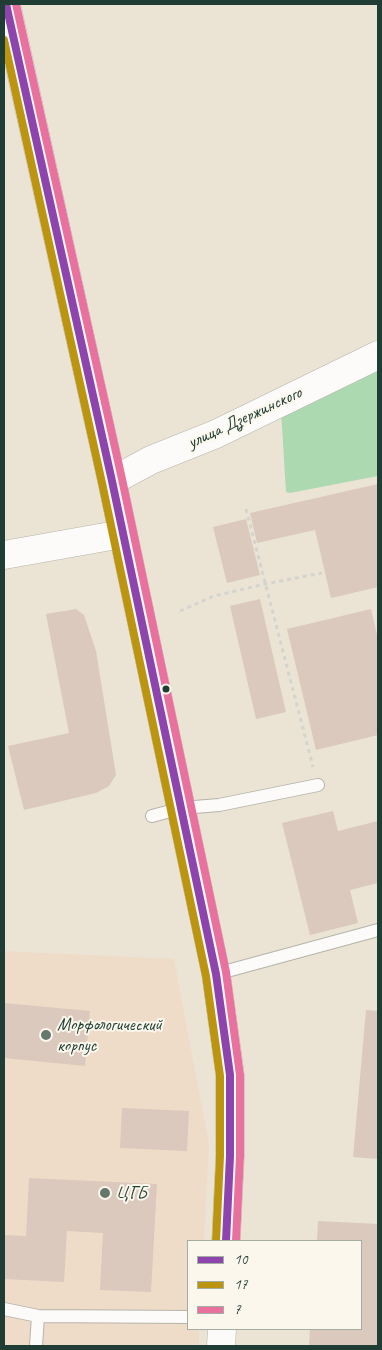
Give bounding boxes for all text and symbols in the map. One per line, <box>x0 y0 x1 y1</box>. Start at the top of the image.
street label: улица Дзержинского <box>185 382 305 454</box>
unlabelled marker <box>161 684 171 694</box>
place label: Морфологический корпус <box>57 1014 162 1056</box>
marker: Морфологический корпус <box>39 1028 53 1042</box>
place label: ЦГБ <box>116 1182 147 1204</box>
marker: ЦГБ <box>98 1186 112 1200</box>
legend <box>187 1240 362 1330</box>
text: 10 <box>234 1250 248 1269</box>
text: 17 <box>234 1275 248 1294</box>
text: 7 <box>234 1300 241 1319</box>

